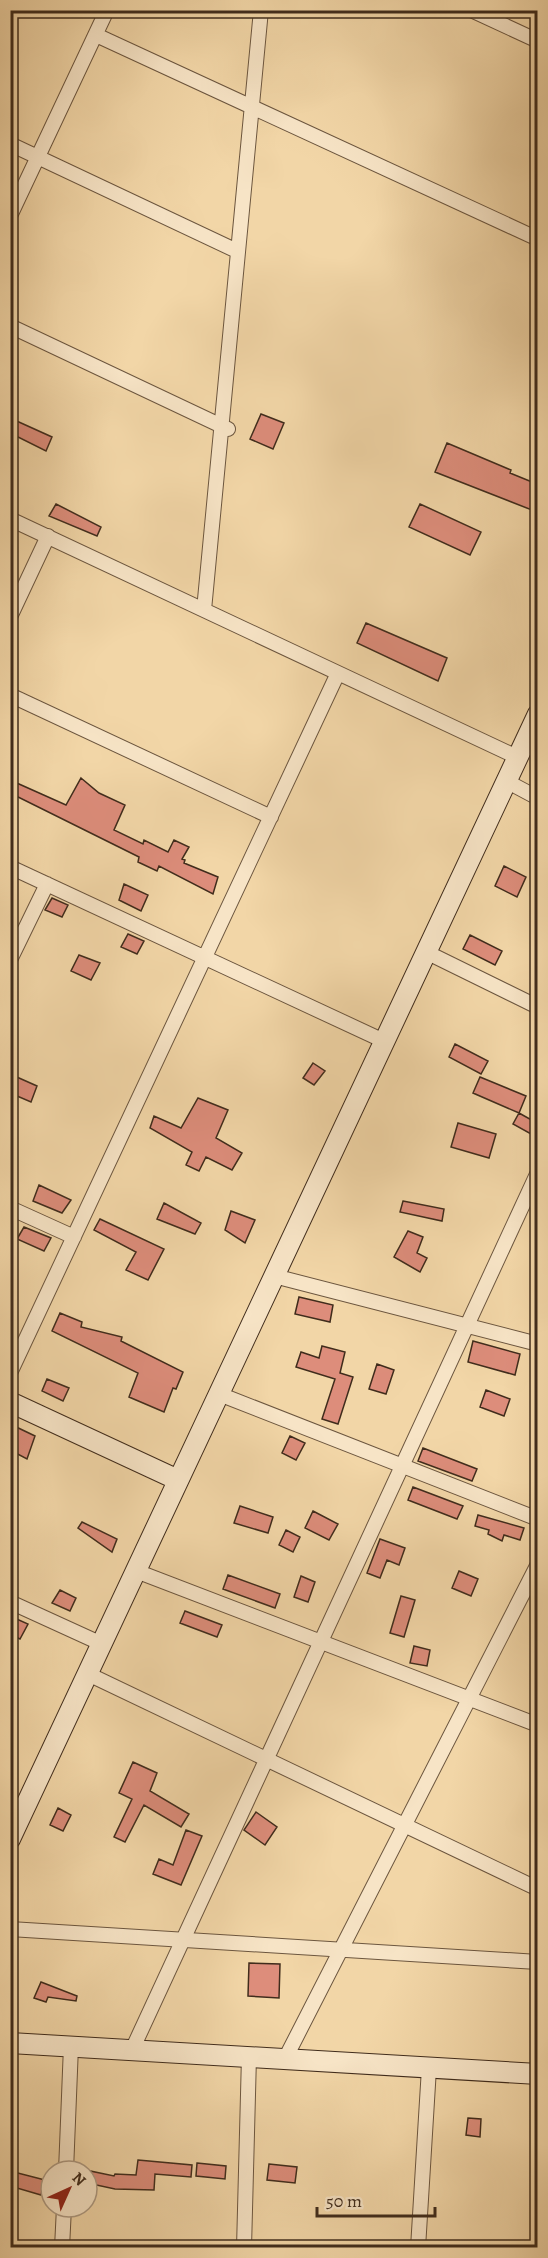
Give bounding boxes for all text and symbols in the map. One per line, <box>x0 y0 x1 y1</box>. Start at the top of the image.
north arrow <box>39 2159 99 2219</box>
text: N <box>67 2167 91 2191</box>
scale bar <box>317 2180 436 2218</box>
text: 50 m <box>326 2189 362 2213</box>

